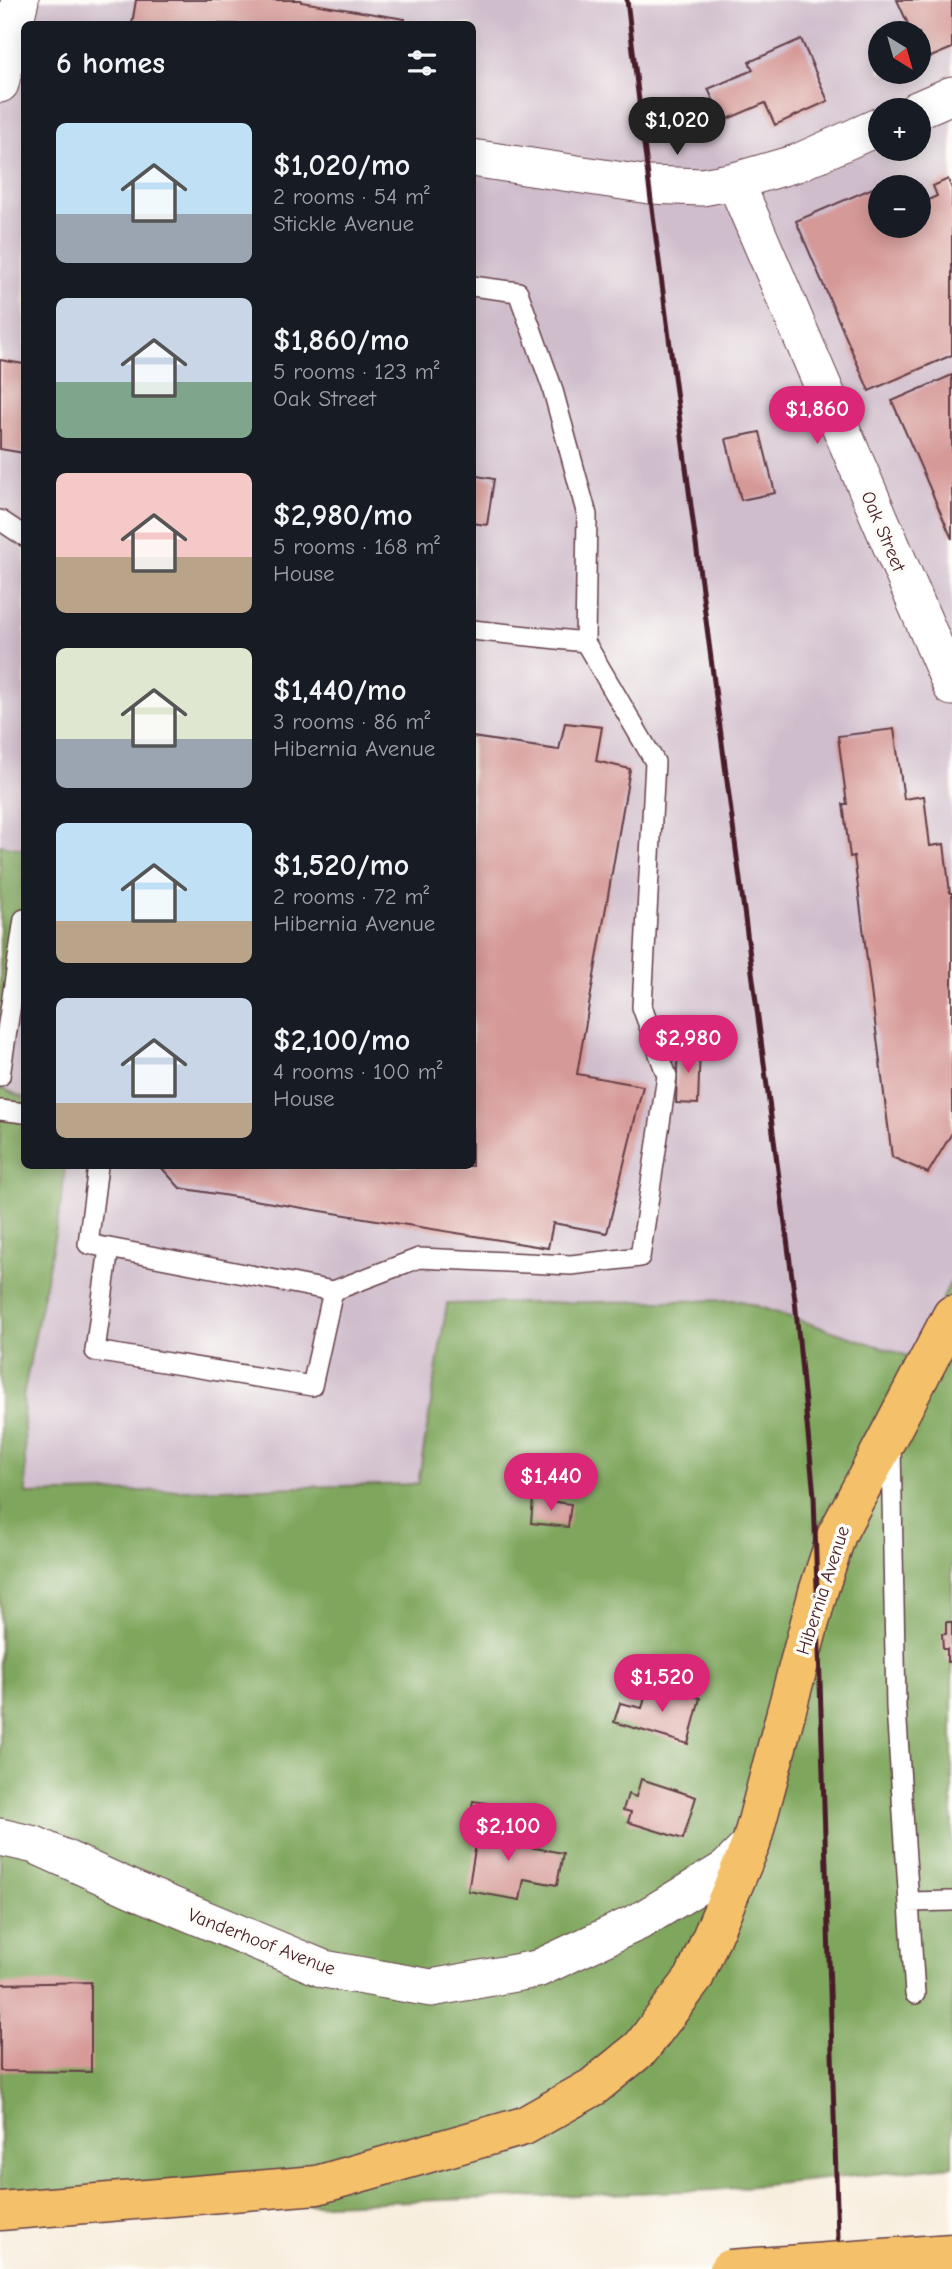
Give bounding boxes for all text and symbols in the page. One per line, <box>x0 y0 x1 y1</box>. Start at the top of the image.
north arrow <box>868 21 931 84</box>
map controls <box>868 21 931 238</box>
icon: filters <box>403 44 441 82</box>
text: 6 homes <box>56 46 165 81</box>
pin: $1,020 <box>620 97 734 157</box>
button: + <box>868 98 931 161</box>
text: $1,020 <box>644 106 710 133</box>
text: $1,020/mo <box>273 148 410 183</box>
icon: home <box>112 151 196 235</box>
button: − <box>868 175 931 238</box>
text: 2 rooms · 54 m² <box>273 183 430 210</box>
text: Stickle Avenue <box>273 210 414 237</box>
text: $1,860/mo <box>273 323 409 358</box>
icon: home <box>112 326 196 410</box>
text: 5 rooms · 123 m² <box>273 358 439 385</box>
text: Oak Street <box>273 385 376 412</box>
pin: $1,860 <box>760 386 874 446</box>
text: $1,860 <box>785 395 849 422</box>
street label: Oak Street <box>856 488 910 575</box>
text: $2,980/mo <box>273 498 412 533</box>
icon: home <box>112 501 196 585</box>
text: 5 rooms · 168 m² <box>273 533 440 560</box>
text: House <box>273 560 335 587</box>
text: $1,440/mo <box>273 673 406 708</box>
icon: home <box>112 676 196 760</box>
text: 3 rooms · 86 m² <box>273 708 430 735</box>
text: Hibernia Avenue <box>273 735 435 762</box>
text: $1,520/mo <box>273 848 409 883</box>
icon: home <box>112 851 196 935</box>
text: 2 rooms · 72 m² <box>273 883 429 910</box>
text: Hibernia Avenue <box>273 910 435 937</box>
pin: $2,980 <box>631 1016 745 1075</box>
text: $2,100/mo <box>273 1023 410 1058</box>
text: $2,980 <box>655 1024 721 1051</box>
icon: home <box>112 1026 196 1110</box>
text: 4 rooms · 100 m² <box>273 1058 442 1085</box>
text: House <box>273 1085 335 1112</box>
pin: $1,440 <box>494 1454 608 1513</box>
text: $1,440 <box>520 1462 582 1489</box>
street label: Hibernia Avenue <box>792 1523 854 1657</box>
pin: $1,520 <box>605 1654 719 1714</box>
text: $1,520 <box>630 1663 694 1690</box>
pin: $2,100 <box>451 1804 565 1863</box>
text: $2,100 <box>475 1812 541 1839</box>
street label: Vanderhoof Avenue <box>185 1904 339 1980</box>

